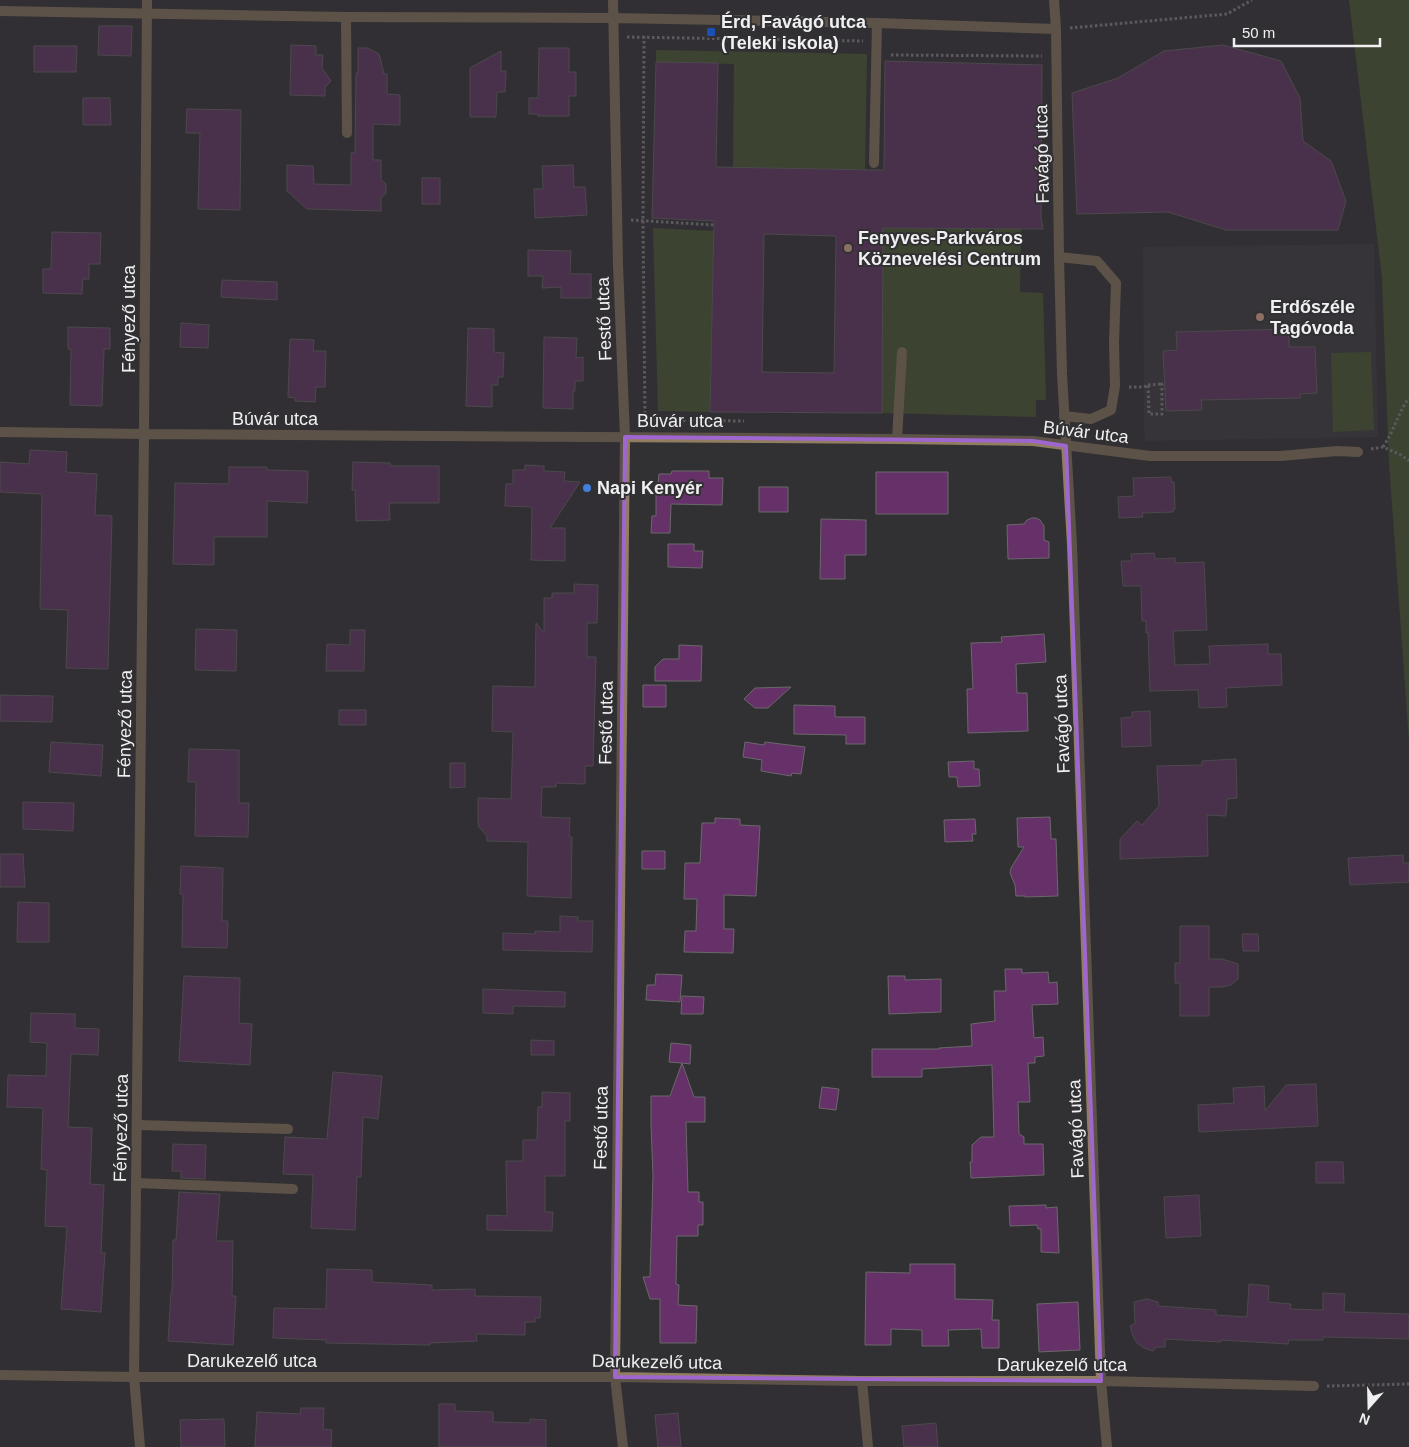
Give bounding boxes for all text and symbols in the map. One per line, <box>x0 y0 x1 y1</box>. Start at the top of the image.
place label: Érd, Favágó utca (Teleki iskola) <box>721 11 867 53</box>
scale bar <box>1234 15 1380 47</box>
text: 50 m <box>1242 24 1275 41</box>
marker: Érd, Favágó utca (Teleki iskola) <box>705 26 717 38</box>
street label: Favágó utca <box>1031 103 1053 204</box>
place label: Fenyves-Parkváros Köznevelési Centrum <box>858 228 1041 269</box>
marker: Fenyves-Parkváros Köznevelési Centrum <box>842 242 854 254</box>
street label: Fényező utca <box>119 264 139 373</box>
street label: Festő utca <box>593 276 615 361</box>
place label: Erdőszéle Tagóvoda <box>1270 297 1355 338</box>
marker: Erdőszéle Tagóvoda <box>1254 311 1266 323</box>
street label: Búvár utca <box>232 409 319 429</box>
street label: Búvár utca <box>637 411 724 431</box>
street label: Búvár utca <box>1042 417 1131 447</box>
place label: Napi Kenyér <box>597 478 702 498</box>
marker: Napi Kenyér <box>581 482 593 494</box>
street label: Fényező utca <box>114 669 136 778</box>
street label: Favágó utca <box>1050 673 1074 774</box>
street label: Festő utca <box>595 680 617 765</box>
street label: Fényező utca <box>110 1073 132 1182</box>
street label: Favágó utca <box>1064 1078 1088 1179</box>
street label: Festő utca <box>590 1085 612 1170</box>
street label: Darukezelő utca <box>187 1351 318 1371</box>
street label: Darukezelő utca <box>592 1351 723 1373</box>
street label: Darukezelő utca <box>997 1355 1128 1375</box>
north arrow <box>1344 1382 1394 1432</box>
text: N <box>1357 1410 1372 1428</box>

